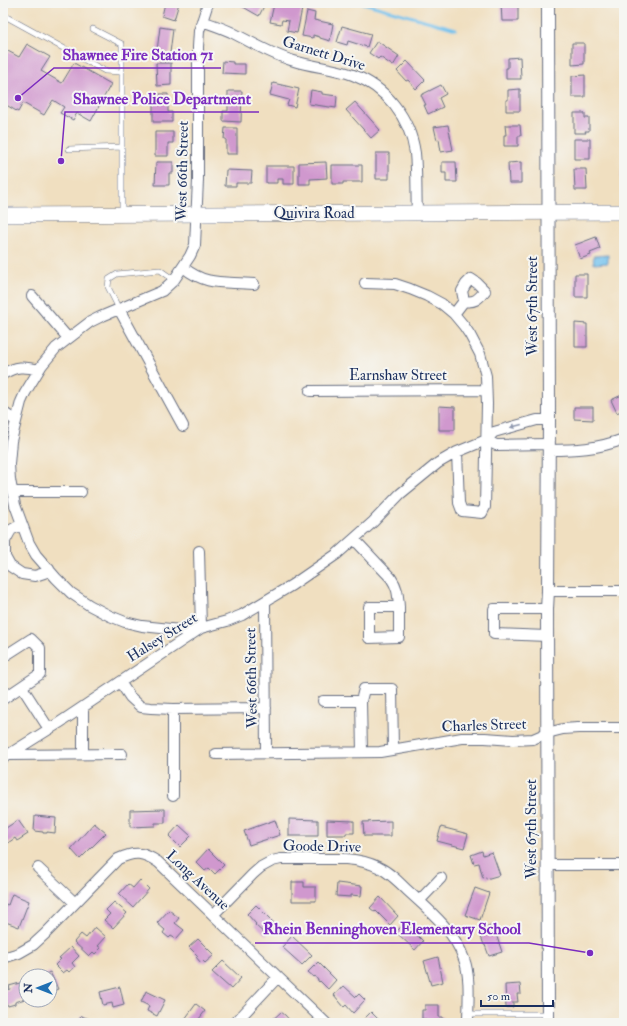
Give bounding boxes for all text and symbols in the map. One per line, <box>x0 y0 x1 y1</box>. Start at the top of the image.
street label: Garnett Drive <box>280 32 368 75</box>
callout: Shawnee Fire Station 71 <box>54 40 221 68</box>
text: Shawnee Fire Station 71 <box>62 45 214 65</box>
callout: Shawnee Police Department <box>65 84 259 112</box>
text: Shawnee Police Department <box>73 89 252 110</box>
street label: West 66th Street <box>172 120 193 222</box>
street label: Quivira Road <box>273 204 355 223</box>
street label: West 67th Street <box>523 256 542 357</box>
street label: Earnshaw Street <box>349 366 447 385</box>
one-way arrow <box>509 423 521 429</box>
street label: Halsey Street <box>123 608 201 667</box>
street label: West 66th Street <box>241 627 262 729</box>
street label: Charles Street <box>441 715 527 736</box>
street label: West 67th Street <box>522 779 541 880</box>
street label: Goode Drive <box>283 836 361 857</box>
street label: Long Avenue <box>162 846 233 915</box>
callout: Rhein Benninghoven Elementary School <box>255 915 529 943</box>
text: Rhein Benninghoven Elementary School <box>263 919 522 940</box>
north arrow <box>18 968 58 1008</box>
text: N <box>22 982 35 994</box>
scale bar <box>481 982 553 1008</box>
text: 50 m <box>487 989 511 1004</box>

